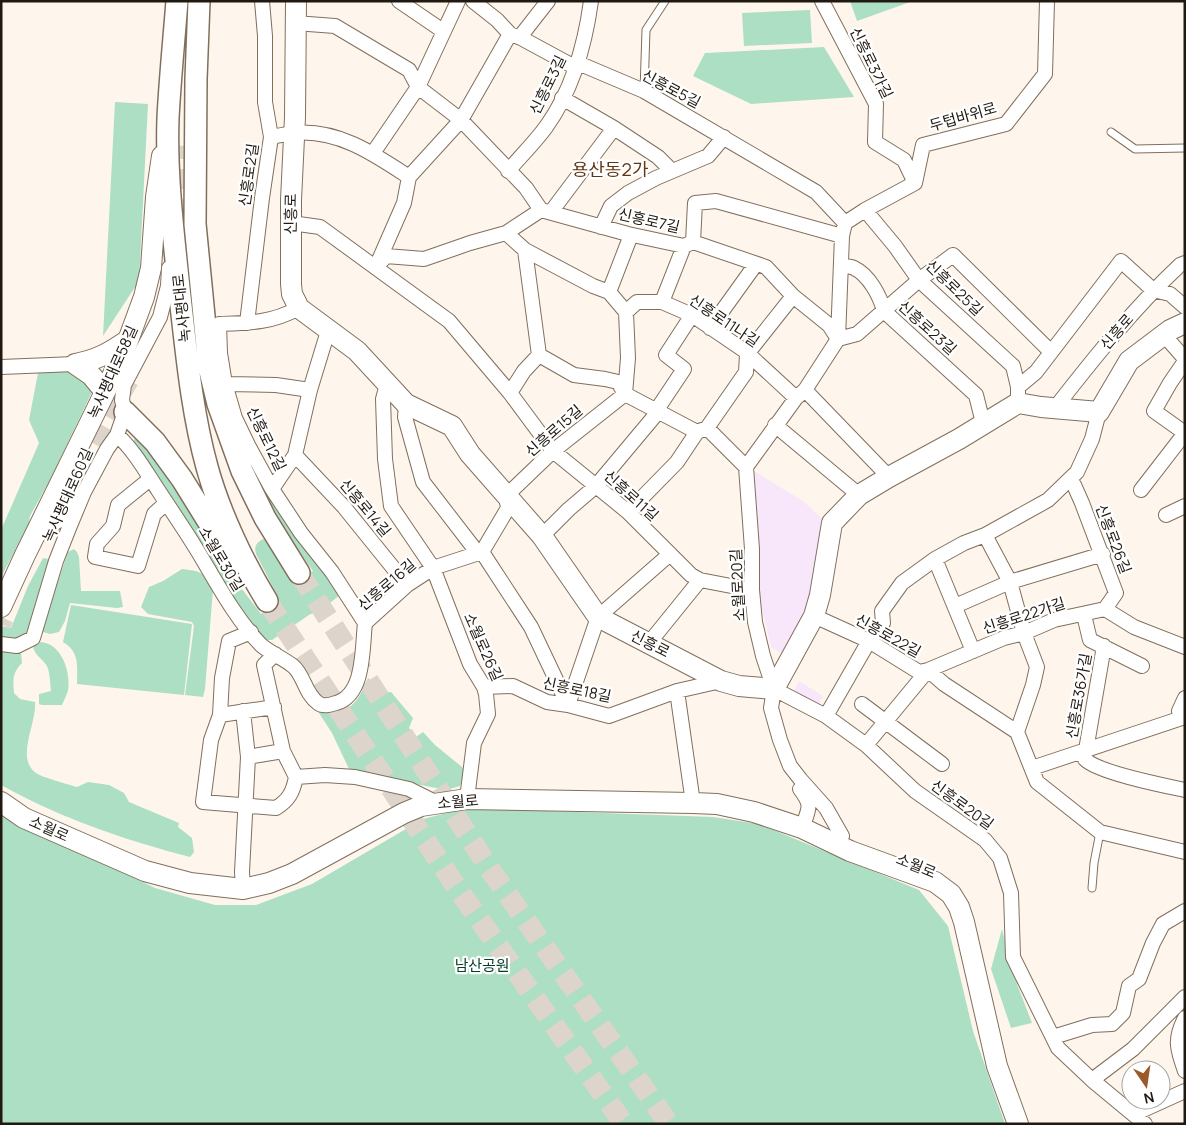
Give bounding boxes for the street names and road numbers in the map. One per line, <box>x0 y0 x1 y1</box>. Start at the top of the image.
street label: 신흥로3가길 <box>845 23 898 102</box>
street label: 신흥로3길 <box>524 52 571 118</box>
street label: 신흥로5길 <box>638 64 704 113</box>
street label: 두텁바위로 <box>927 97 999 136</box>
street label: 신흥로2길 <box>234 142 263 208</box>
street label: 신흥로 <box>280 193 301 235</box>
street label: 신흥로7길 <box>616 203 682 238</box>
street label: 신흥로25길 <box>921 255 988 320</box>
street label: 녹사평대로 <box>167 273 196 343</box>
street label: 신흥로11나길 <box>685 289 764 352</box>
street label: 신흥로23길 <box>894 296 961 360</box>
street label: 신흥로 <box>1095 309 1138 354</box>
street label: 녹사평대로58길 <box>83 322 143 422</box>
street label: 신흥로15길 <box>520 400 587 461</box>
street label: 신흥로12길 <box>242 403 291 475</box>
street label: 녹사평대로60길 <box>37 444 98 545</box>
street label: 신흥로11길 <box>599 465 663 526</box>
street label: 신흥로14길 <box>335 474 396 541</box>
street label: 신흥로26길 <box>1091 501 1136 577</box>
street label: 소월로30길 <box>194 522 249 595</box>
street label: 소월로20길 <box>725 548 750 622</box>
street label: 신흥로16길 <box>353 554 420 615</box>
street label: 신흥로22가길 <box>980 592 1068 639</box>
street label: 소월로26길 <box>459 609 508 684</box>
street label: 신흥로22길 <box>852 609 925 662</box>
street label: 신흥로 <box>627 625 673 662</box>
street label: 신흥로36가길 <box>1061 651 1096 740</box>
street label: 신흥로18길 <box>541 672 613 707</box>
street label: 신흥로20길 <box>927 775 998 835</box>
street label: 소월로 <box>436 789 479 814</box>
street label: 소월로 <box>26 811 72 847</box>
street label: 소월로 <box>893 848 939 883</box>

